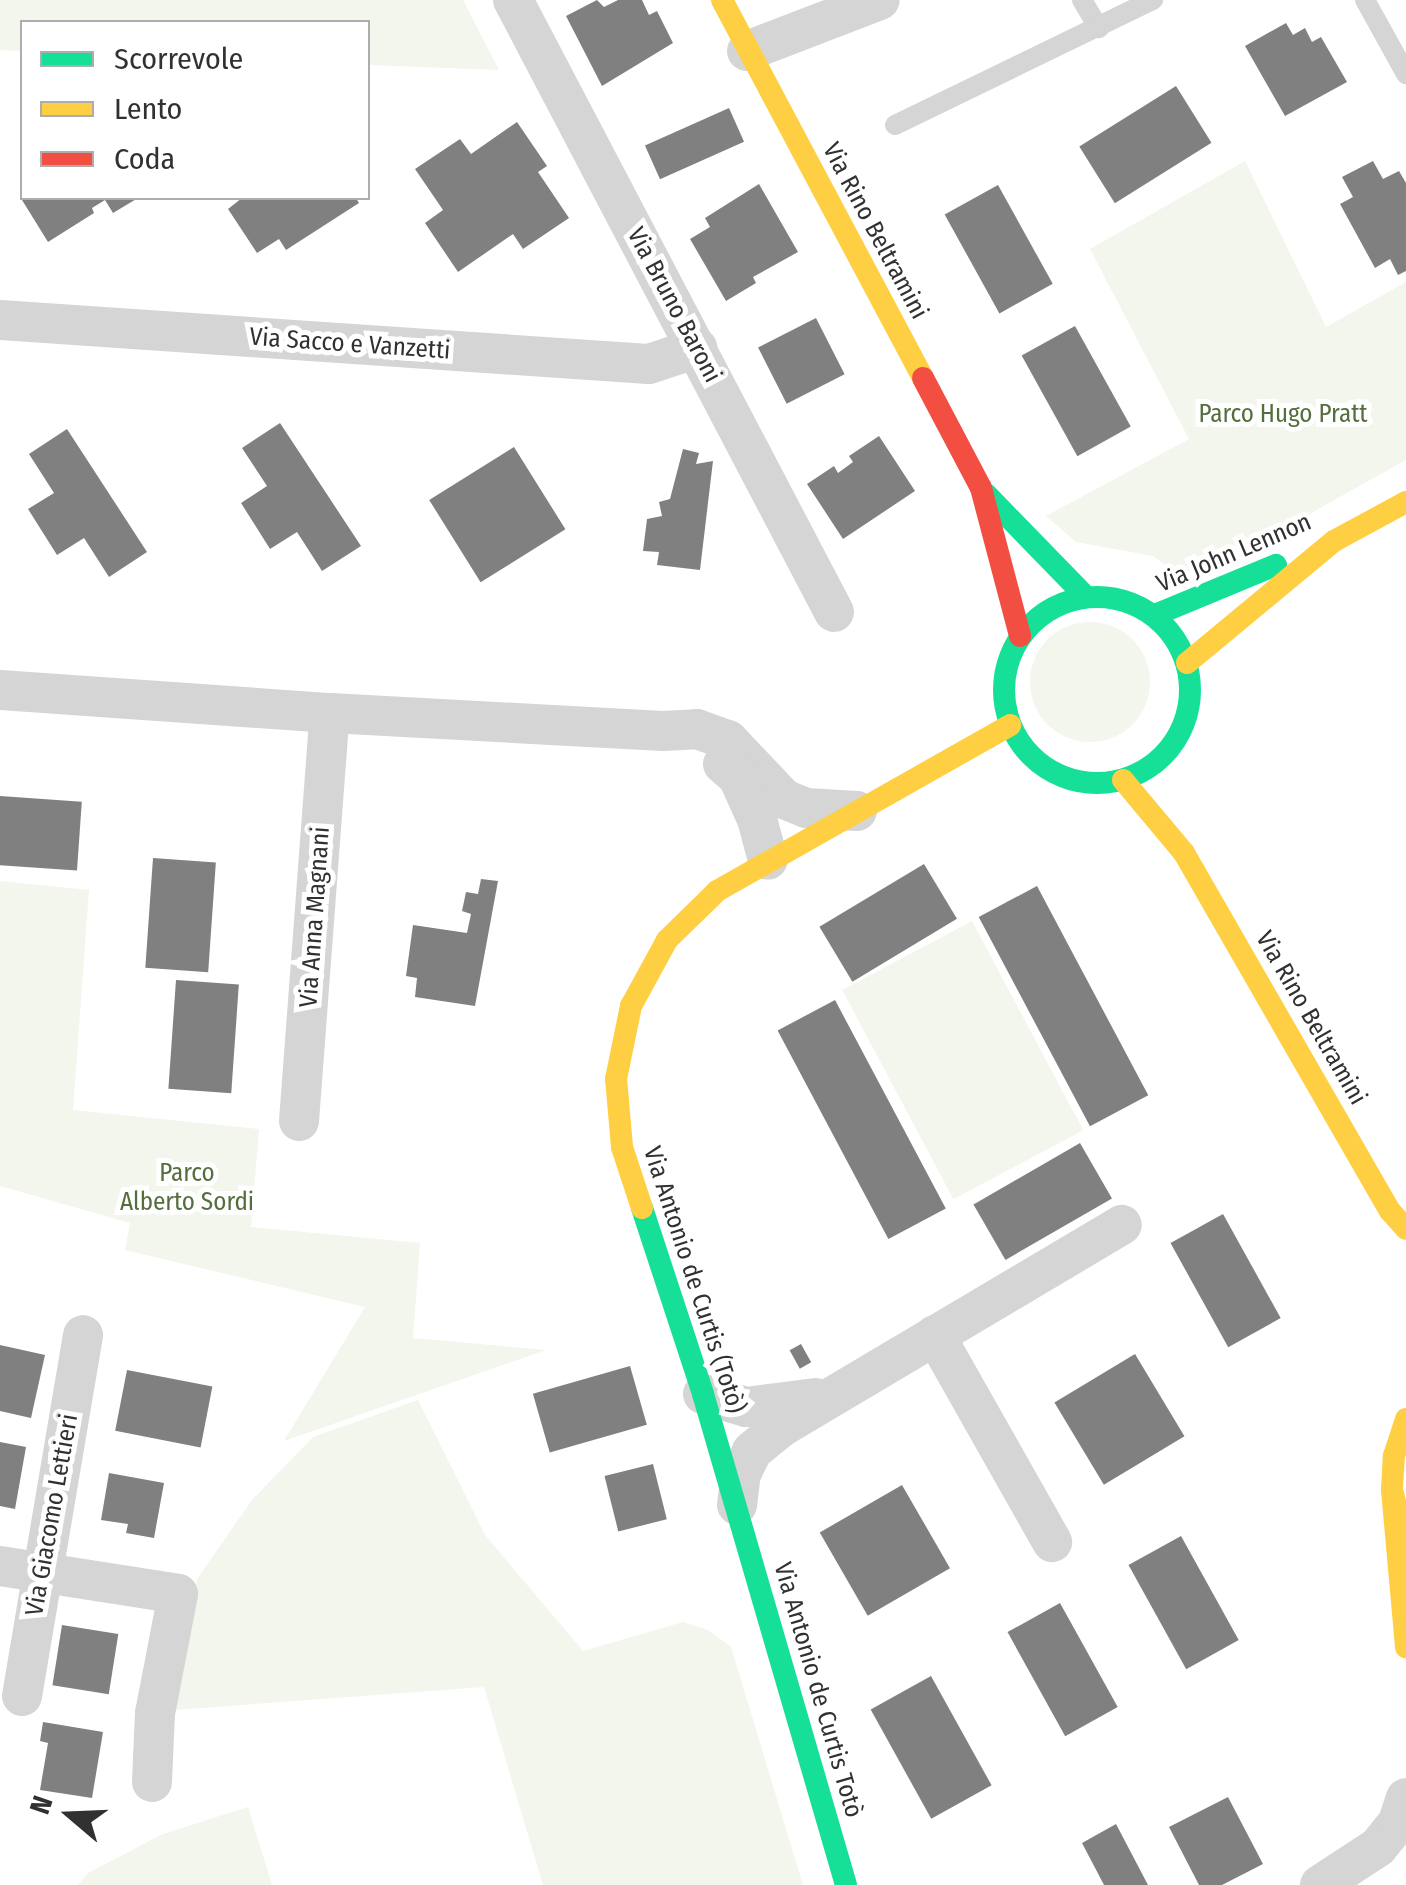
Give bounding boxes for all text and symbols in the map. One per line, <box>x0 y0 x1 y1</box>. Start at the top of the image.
legend <box>20 20 370 200</box>
text: Scorrevole <box>114 41 243 77</box>
text: Lento <box>114 91 182 127</box>
street label: Via Rino Beltramini <box>816 138 934 324</box>
text: Coda <box>114 141 175 177</box>
street label: Via Bruno Baroni <box>621 222 727 388</box>
street label: Via Sacco e Vanzetti <box>249 322 451 366</box>
park label: Parco Hugo Pratt <box>1198 399 1368 429</box>
street label: Via John Lennon <box>1152 507 1316 599</box>
street label: Via Anna Magnani <box>294 826 336 1008</box>
street label: Via Rino Beltramini <box>1249 926 1373 1110</box>
street label: Via Antonio de Curtis (Totò) <box>637 1143 751 1417</box>
park label: Parco Alberto Sordi <box>120 1159 254 1218</box>
street label: Via Giacomo Lettieri <box>19 1412 85 1618</box>
street label: Via Antonio de Curtis Totò <box>767 1559 869 1821</box>
north arrow <box>20 1765 120 1865</box>
text: N <box>23 1792 59 1818</box>

